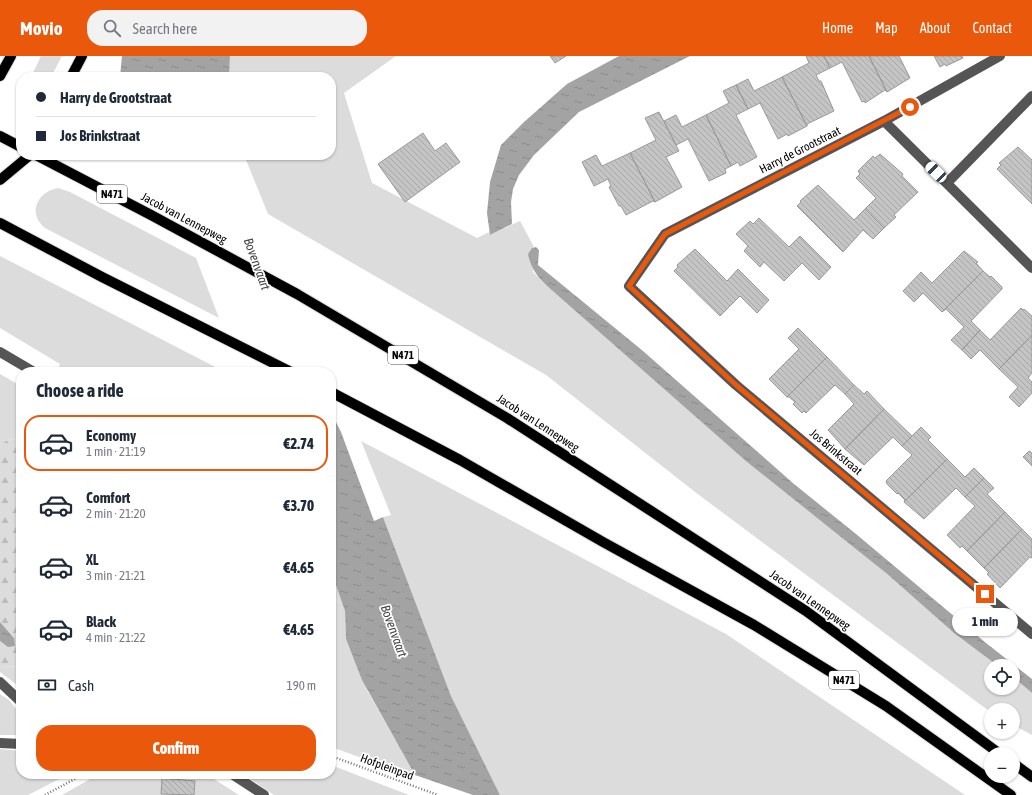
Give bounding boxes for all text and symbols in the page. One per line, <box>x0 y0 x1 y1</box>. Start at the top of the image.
search box <box>87 10 367 46</box>
text: Movio <box>20 17 63 39</box>
icon: search <box>101 17 123 39</box>
text: Search here <box>133 20 197 37</box>
text: Home <box>822 20 853 36</box>
text: Map <box>875 20 898 36</box>
text: About <box>920 20 951 36</box>
text: Contact <box>973 20 1012 36</box>
text: Harry de Grootstraat <box>60 89 172 106</box>
route start <box>901 98 919 116</box>
street label: Harry de Grootstraat <box>757 123 843 176</box>
text: Jos Brinkstraat <box>60 127 140 144</box>
car <box>923 159 949 185</box>
road number: N471 <box>97 185 127 203</box>
street label: Jacob van Lennepweg <box>139 189 230 247</box>
water label: Bovenvaart <box>241 236 273 292</box>
road number: N471 <box>388 346 418 364</box>
text: Choose a ride <box>36 380 124 401</box>
street label: Jacob van Lennepweg <box>494 391 582 455</box>
icon: car <box>38 425 74 461</box>
street label: Jos Brinkstraat <box>807 426 865 478</box>
text: Economy <box>86 427 136 444</box>
text: €2.74 <box>283 435 314 452</box>
text: 1 min · 21:19 <box>86 444 146 459</box>
icon: car <box>38 487 74 523</box>
text: Comfort <box>86 489 130 506</box>
text: €3.70 <box>283 497 314 514</box>
text: 2 min · 21:20 <box>86 506 146 521</box>
icon: car <box>38 549 74 585</box>
text: XL <box>86 551 99 568</box>
text: €4.65 <box>283 559 314 576</box>
street label: Jacob van Lennepweg <box>767 567 854 633</box>
text: 3 min · 21:21 <box>86 568 146 583</box>
route end <box>976 585 994 603</box>
water label: Bovenvaart <box>378 603 410 659</box>
callout: 1 min <box>952 608 1018 636</box>
icon: car <box>38 611 74 647</box>
text: Black <box>86 613 116 630</box>
text: 1 min <box>972 614 998 629</box>
text: €4.65 <box>283 621 314 638</box>
text: 4 min · 21:22 <box>86 630 146 645</box>
map controls <box>984 659 1020 783</box>
button: locate <box>984 659 1020 695</box>
road number: N471 <box>829 671 859 689</box>
icon: cash <box>36 674 58 696</box>
text: Cash <box>68 677 94 694</box>
text: 190 m <box>287 678 316 693</box>
button: + <box>984 703 1020 739</box>
button: Confirm <box>36 725 316 771</box>
button: − <box>984 747 1020 783</box>
street label: Hofpleinpad <box>358 751 416 783</box>

